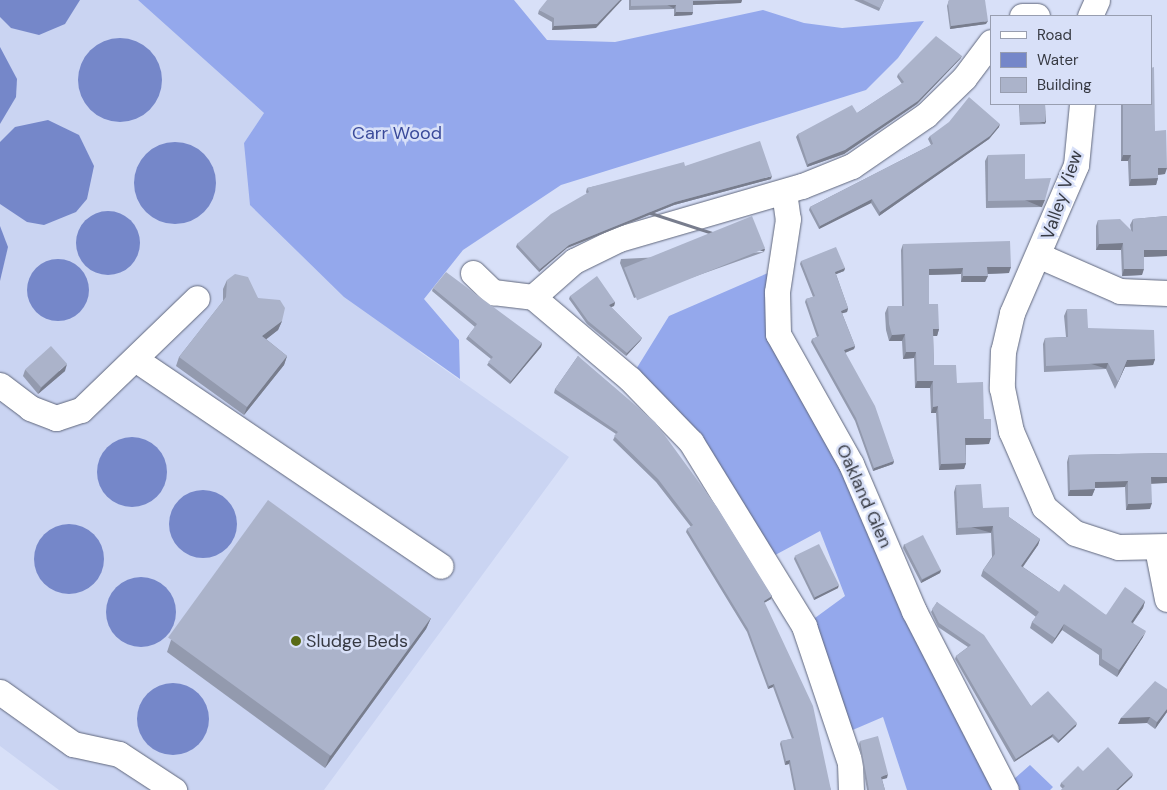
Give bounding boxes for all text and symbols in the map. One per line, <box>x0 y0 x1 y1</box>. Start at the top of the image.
legend <box>990 15 1152 105</box>
text: Road <box>1037 25 1072 45</box>
text: Water <box>1037 50 1078 70</box>
text: Building <box>1037 75 1092 95</box>
park label: Carr Wood <box>352 122 442 144</box>
street label: Valley View <box>1037 147 1087 243</box>
street label: Oakland Glen <box>832 441 896 551</box>
place label: Sludge Beds <box>306 630 408 652</box>
marker: Sludge Beds <box>290 635 302 647</box>

